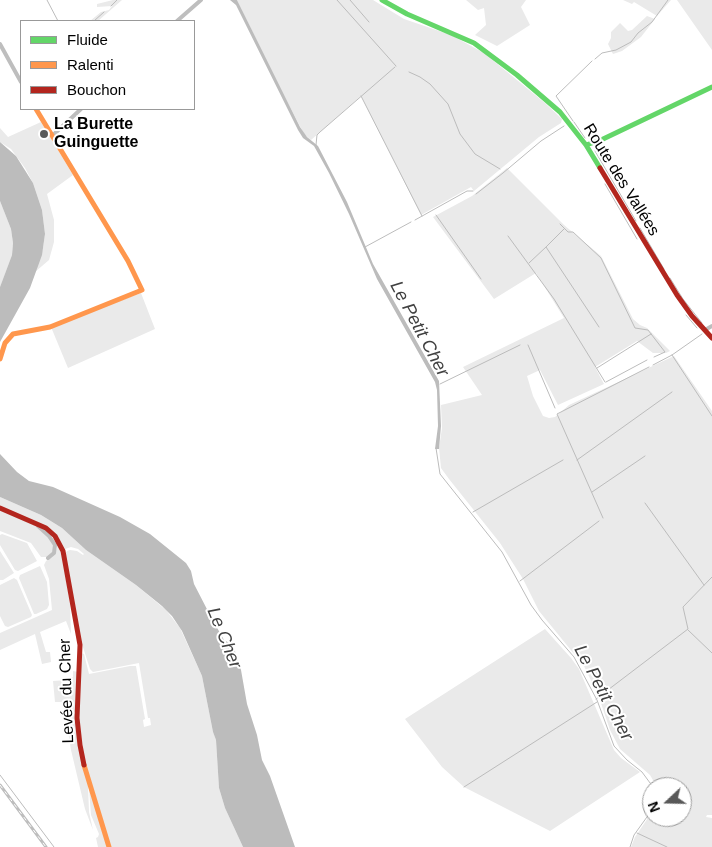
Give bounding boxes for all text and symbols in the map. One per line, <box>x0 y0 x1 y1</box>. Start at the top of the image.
legend <box>20 20 195 110</box>
text: Fluide <box>67 31 108 48</box>
text: Ralenti <box>67 56 114 73</box>
text: Bouchon <box>67 81 126 98</box>
place label: La Burette Guinguette <box>54 115 138 153</box>
street label: Route des Vallées <box>579 120 663 240</box>
marker: La Burette Guinguette <box>38 128 50 140</box>
water label: Le Petit Cher <box>385 278 453 380</box>
water label: Le Cher <box>202 604 246 672</box>
street label: Levée du Cher <box>56 638 78 744</box>
water label: Le Petit Cher <box>569 642 637 744</box>
north arrow <box>642 777 692 827</box>
text: N <box>645 799 663 815</box>

